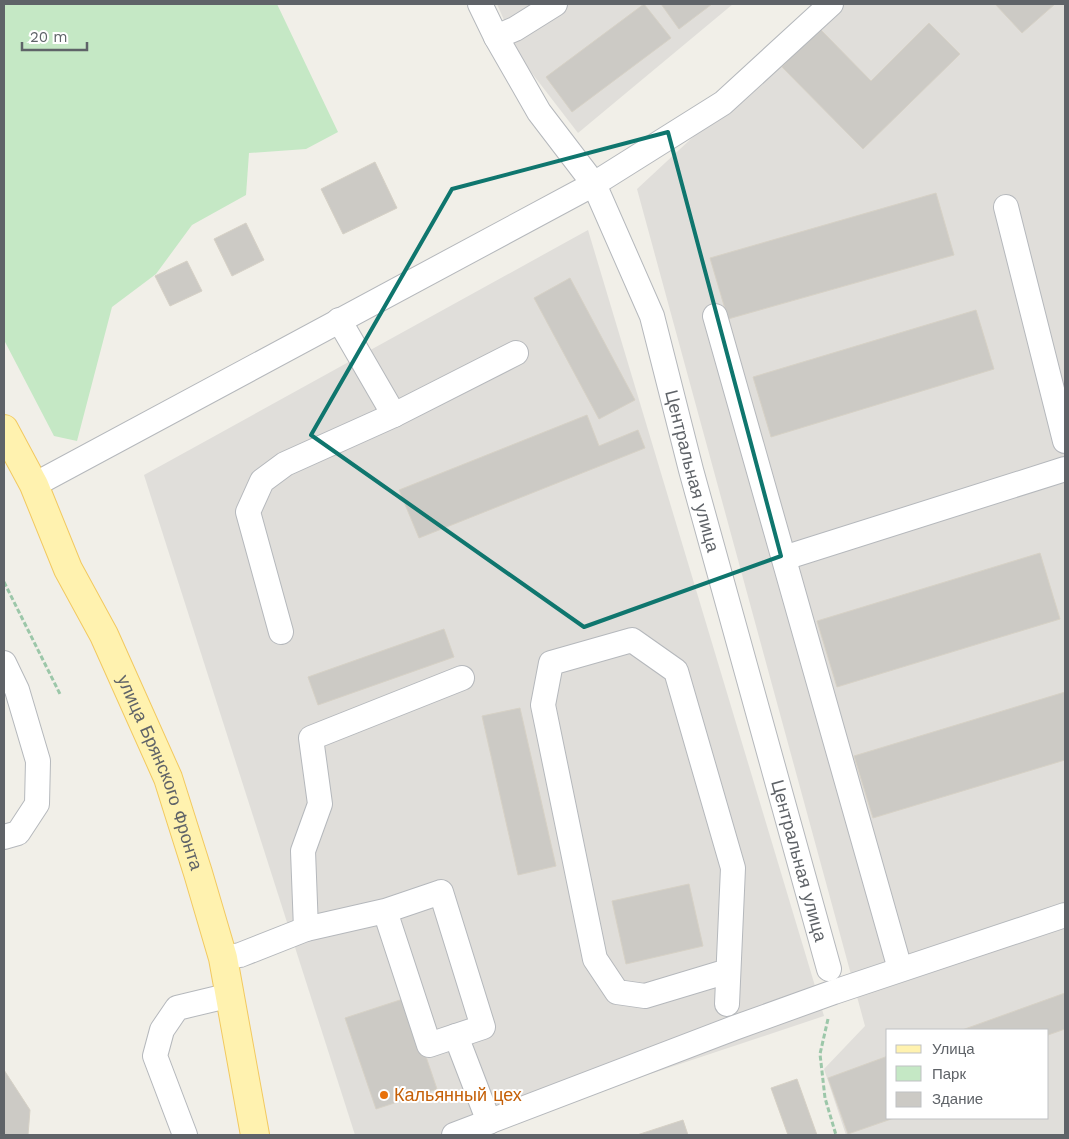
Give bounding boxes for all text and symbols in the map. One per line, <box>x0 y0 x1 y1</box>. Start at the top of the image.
scale bar <box>22 20 88 52</box>
text: 20 m <box>30 28 68 46</box>
street label: Центральная улица <box>661 388 724 555</box>
street label: улица Брянского Фронта <box>113 671 208 874</box>
street label: Центральная улица <box>767 777 832 945</box>
legend <box>886 1029 1049 1119</box>
text: Улица <box>932 1040 975 1058</box>
text: Парк <box>932 1065 966 1083</box>
place label: Кальянный цех <box>394 1084 522 1105</box>
marker: Кальянный цех <box>378 1089 390 1101</box>
text: Здание <box>932 1090 983 1108</box>

